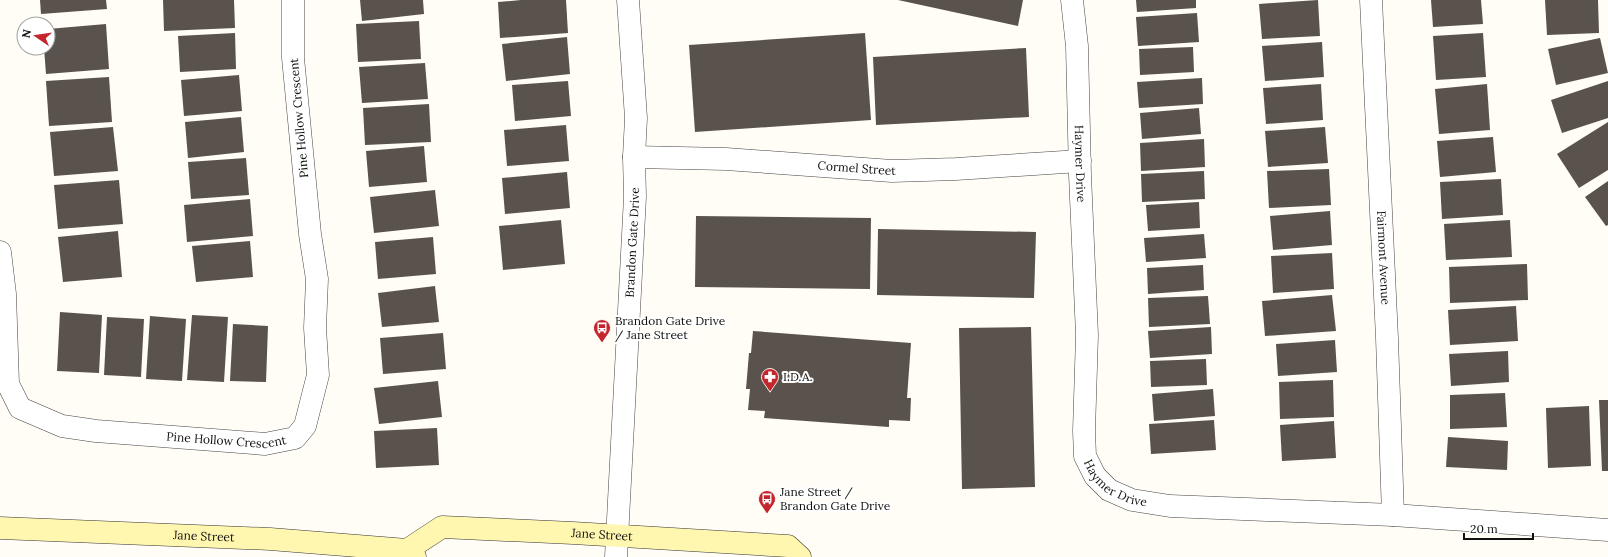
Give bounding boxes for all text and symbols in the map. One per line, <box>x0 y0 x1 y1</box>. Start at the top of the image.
north arrow <box>16 16 56 56</box>
text: N <box>18 28 34 39</box>
street label: Pine Hollow Crescent <box>286 57 311 179</box>
street label: Haymer Drive <box>1072 125 1089 203</box>
street label: Cormel Street <box>817 158 896 178</box>
street label: Brandon Gate Drive <box>622 187 642 298</box>
street label: Fairmont Avenue <box>1374 210 1393 306</box>
place label: Brandon Gate Drive / Jane Street <box>615 313 726 343</box>
bus stop icon: Brandon Gate Drive / Jane Street <box>592 318 612 343</box>
pharmacy icon: I.D.A. <box>760 367 780 392</box>
place label: I.D.A. <box>783 369 812 384</box>
street label: Pine Hollow Crescent <box>166 428 288 451</box>
street label: Haymer Drive <box>1081 457 1148 509</box>
place label: Jane Street / Brandon Gate Drive <box>779 484 891 513</box>
bus stop icon: Jane Street / Brandon Gate Drive <box>757 489 777 514</box>
scale bar <box>1464 515 1533 541</box>
text: 20 m <box>1470 521 1498 536</box>
street label: Jane Street <box>570 525 633 544</box>
street label: Jane Street <box>172 527 235 545</box>

